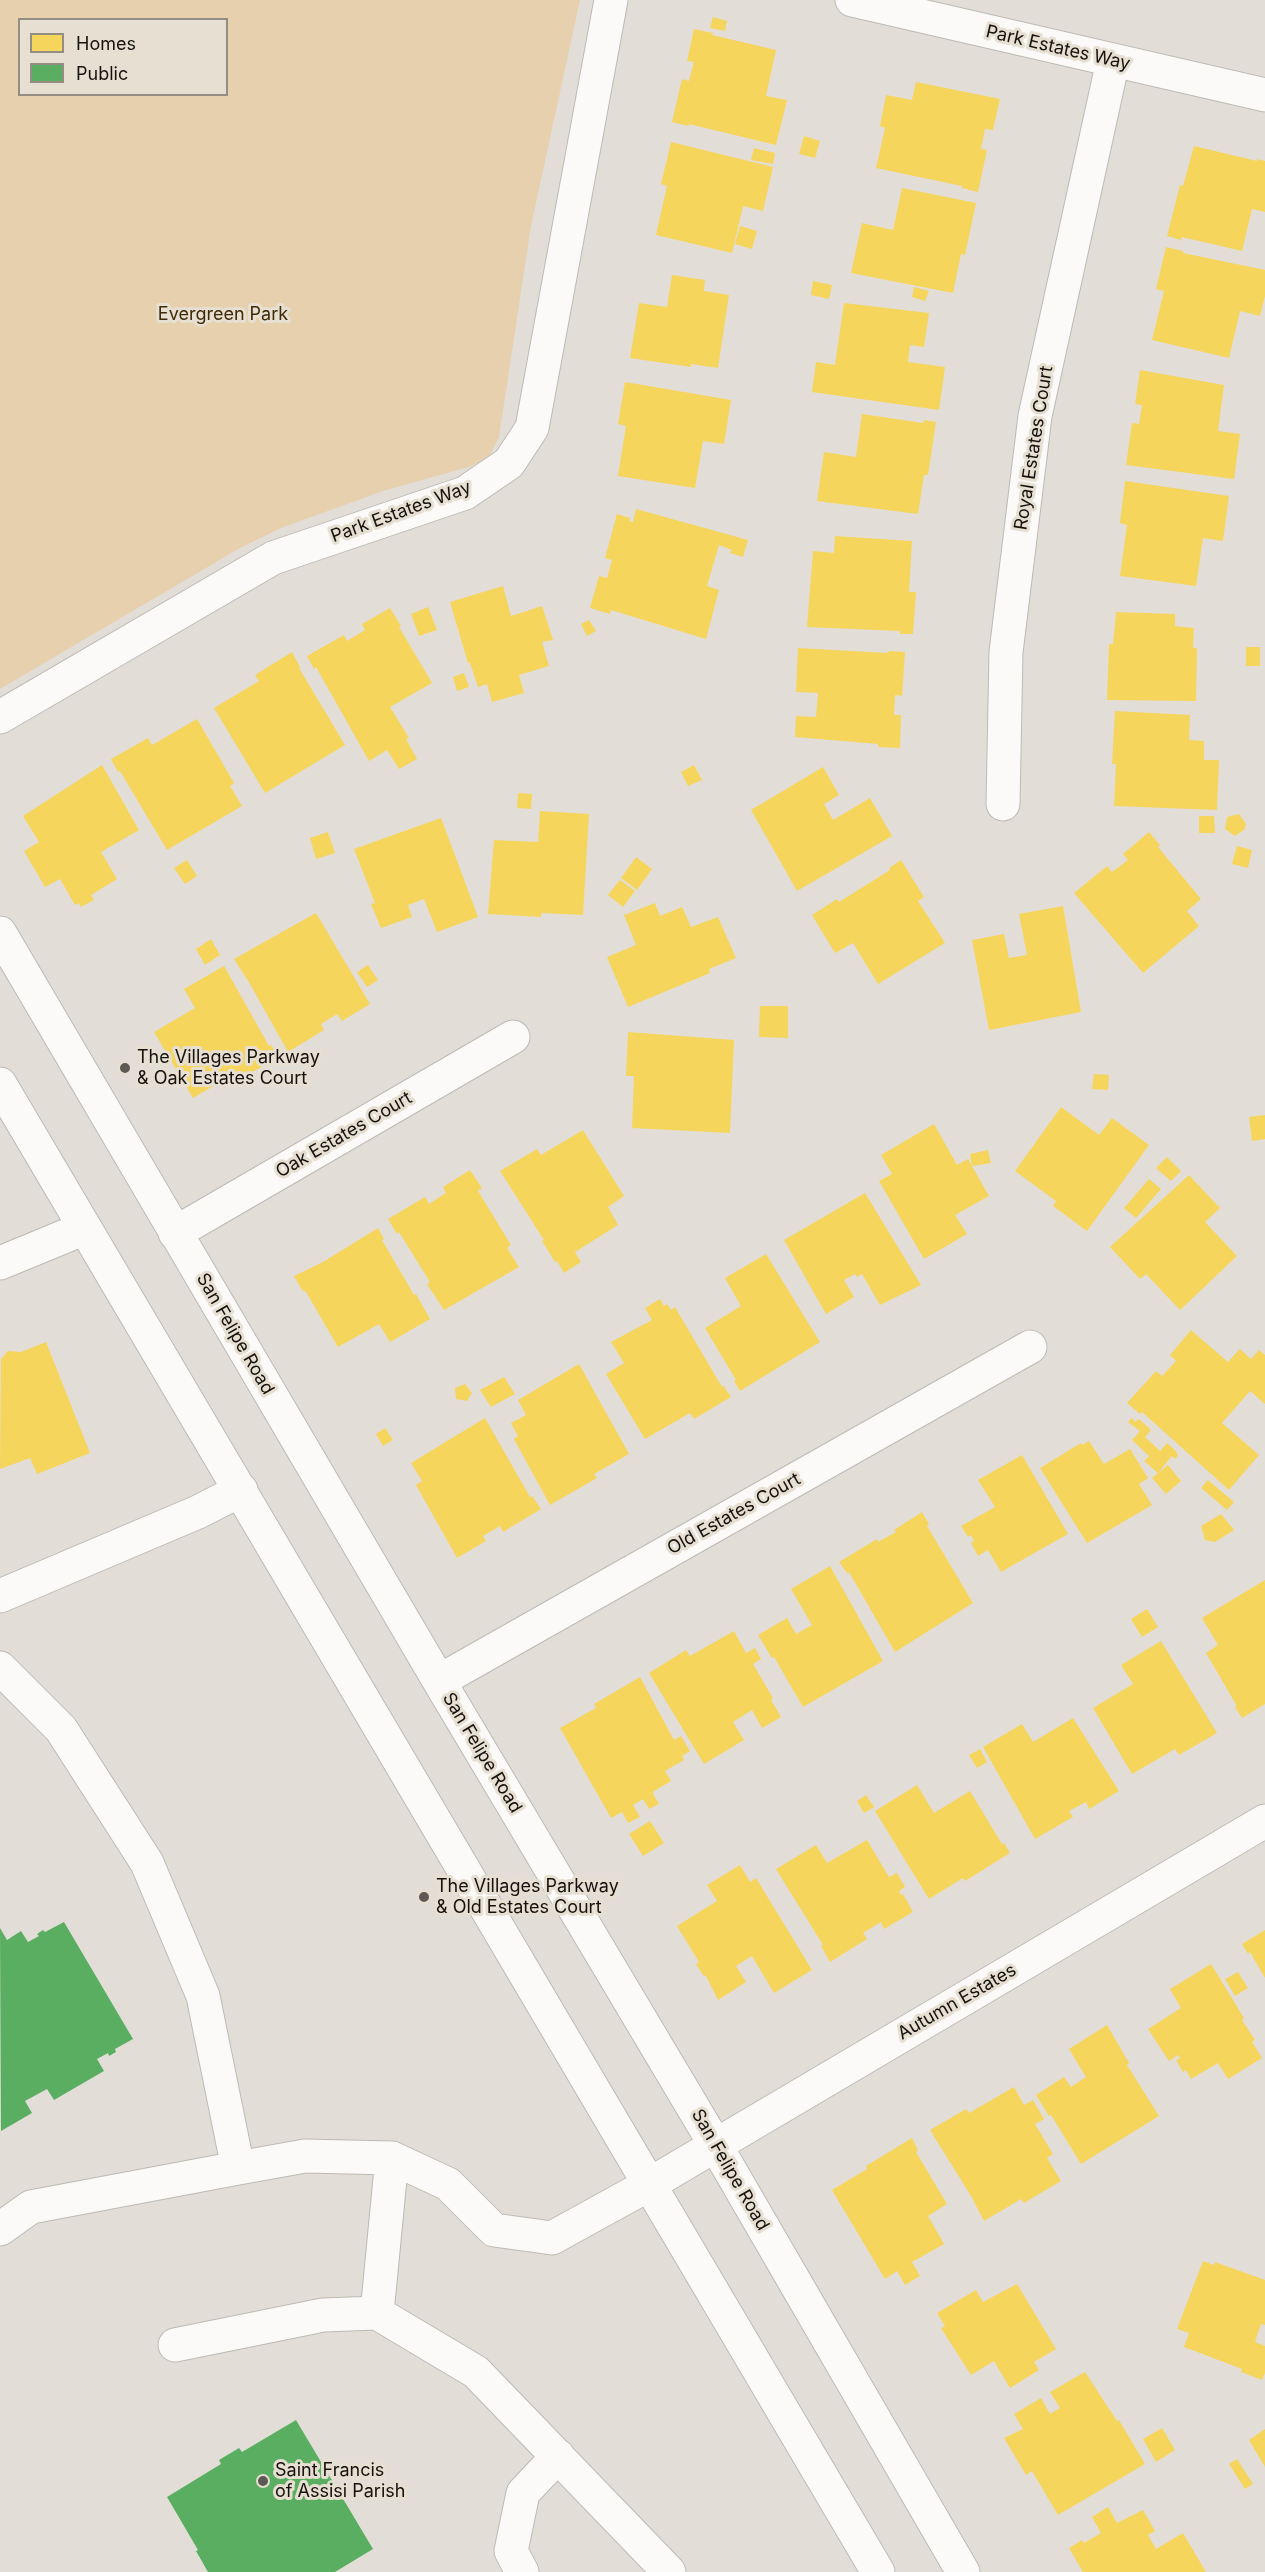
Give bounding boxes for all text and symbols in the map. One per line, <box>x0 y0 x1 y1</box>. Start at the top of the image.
legend <box>18 18 228 96</box>
street label: Park Estates Way <box>984 21 1132 75</box>
text: Homes <box>76 33 136 54</box>
text: Public <box>76 63 128 84</box>
park label: Evergreen Park <box>158 304 288 326</box>
street label: Royal Estates Court <box>1010 364 1058 532</box>
street label: Park Estates Way <box>328 477 474 547</box>
place label: The Villages Parkway & Oak Estates Court <box>137 1047 320 1090</box>
marker: The Villages Parkway & Oak Estates Court <box>118 1061 132 1075</box>
street label: Oak Estates Court <box>272 1087 416 1183</box>
street label: San Felipe Road <box>192 1270 278 1398</box>
street label: Old Estates Court <box>664 1468 804 1560</box>
street label: San Felipe Road <box>438 1689 526 1817</box>
place label: The Villages Parkway & Old Estates Court <box>436 1876 619 1918</box>
marker: The Villages Parkway & Old Estates Court <box>417 1890 431 1904</box>
street label: Autumn Estates <box>894 1959 1020 2045</box>
street label: San Felipe Road <box>687 2106 773 2234</box>
place label: Saint Francis of Assisi Parish <box>275 2460 405 2502</box>
marker: Saint Francis of Assisi Parish <box>256 2474 270 2488</box>

